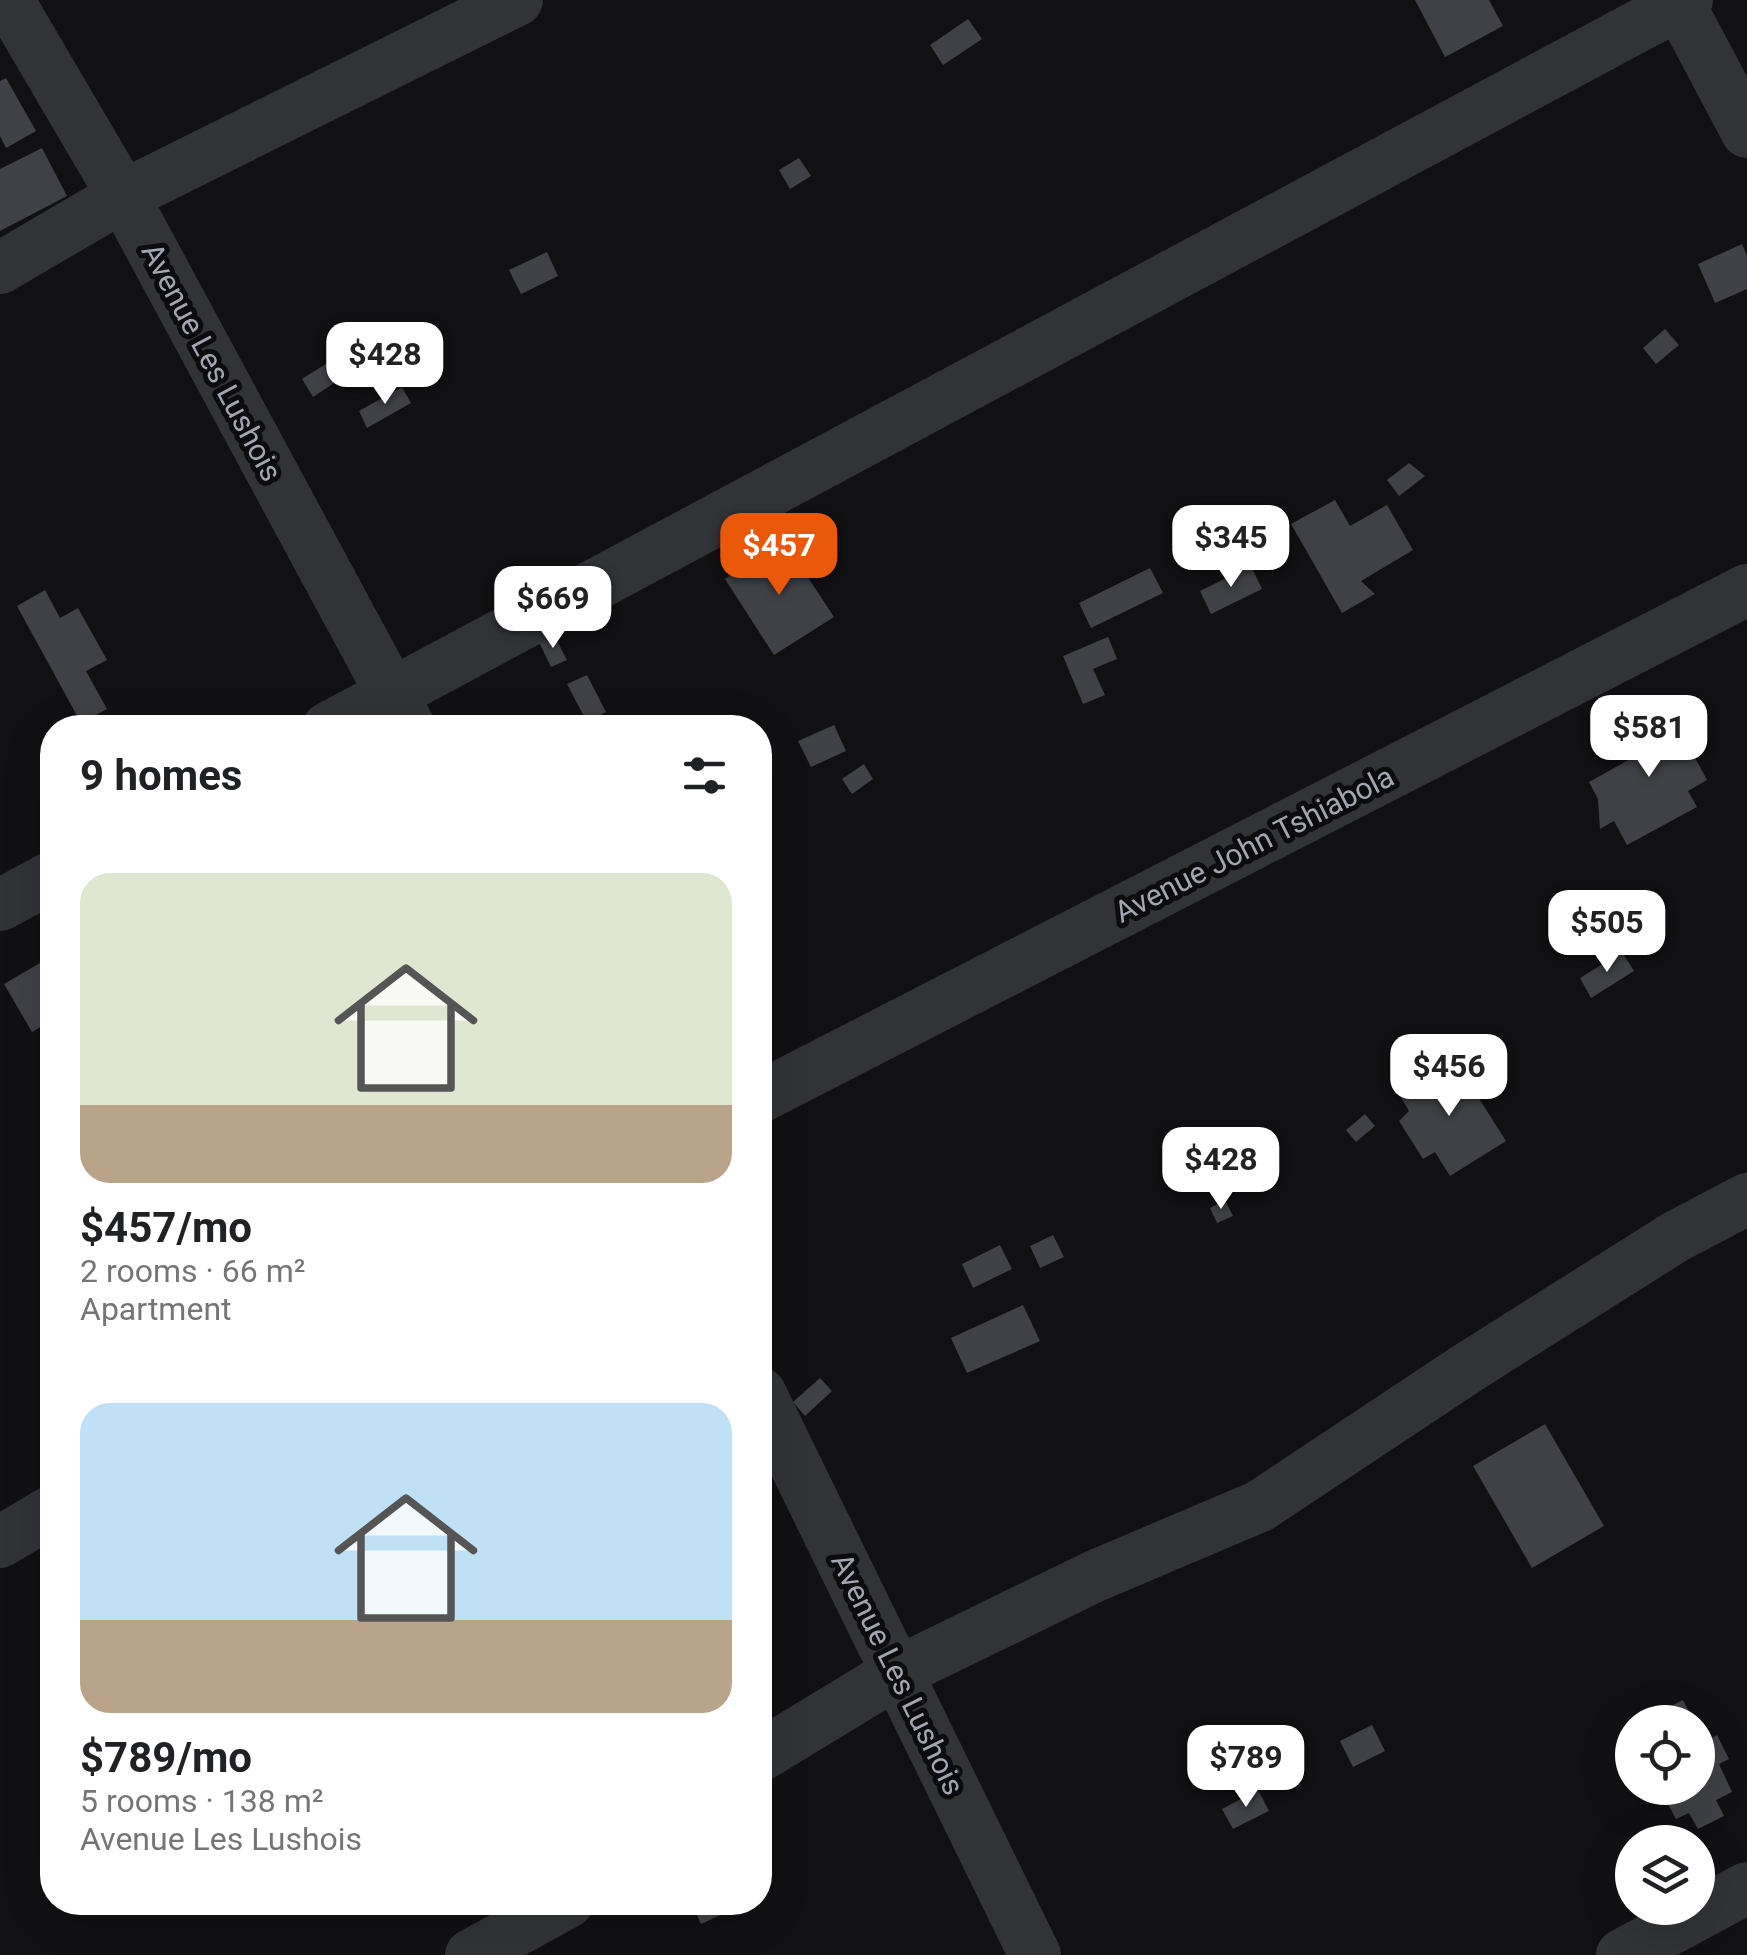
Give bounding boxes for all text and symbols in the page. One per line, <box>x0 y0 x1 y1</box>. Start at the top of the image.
street label: Avenue Les Lushois <box>134 237 290 487</box>
pin: $428 <box>326 322 444 407</box>
text: $428 <box>348 335 422 373</box>
pin: $345 <box>1172 505 1290 590</box>
pin: $457 <box>720 513 838 598</box>
text: $345 <box>1194 518 1268 556</box>
text: $457 <box>742 526 816 564</box>
pin: $669 <box>494 566 612 651</box>
text: $669 <box>516 579 590 617</box>
pin: $581 <box>1590 695 1708 780</box>
text: $581 <box>1612 708 1686 746</box>
icon: filters <box>677 748 732 803</box>
text: 9 homes <box>80 751 242 800</box>
street label: Avenue John Tshiabola <box>1109 758 1399 930</box>
pin: $505 <box>1548 890 1666 975</box>
text: $505 <box>1570 903 1644 941</box>
icon: home <box>316 938 496 1118</box>
pin: $456 <box>1390 1034 1508 1119</box>
text: $456 <box>1412 1047 1486 1085</box>
pin: $428 <box>1162 1127 1280 1212</box>
text: $428 <box>1184 1140 1258 1178</box>
text: $457/mo <box>80 1203 252 1252</box>
text: 2 rooms · 66 m² <box>80 1252 305 1290</box>
text: Apartment <box>80 1290 232 1328</box>
icon: home <box>316 1468 496 1648</box>
street label: Avenue Les Lushois <box>824 1547 972 1801</box>
map controls <box>1615 1705 1715 1925</box>
button: locate <box>1615 1705 1715 1805</box>
pin: $789 <box>1187 1725 1305 1810</box>
text: $789/mo <box>80 1733 252 1782</box>
text: $789 <box>1209 1738 1283 1776</box>
text: 5 rooms · 138 m² <box>80 1782 323 1820</box>
text: Avenue Les Lushois <box>80 1820 362 1858</box>
button: layers <box>1615 1825 1715 1925</box>

